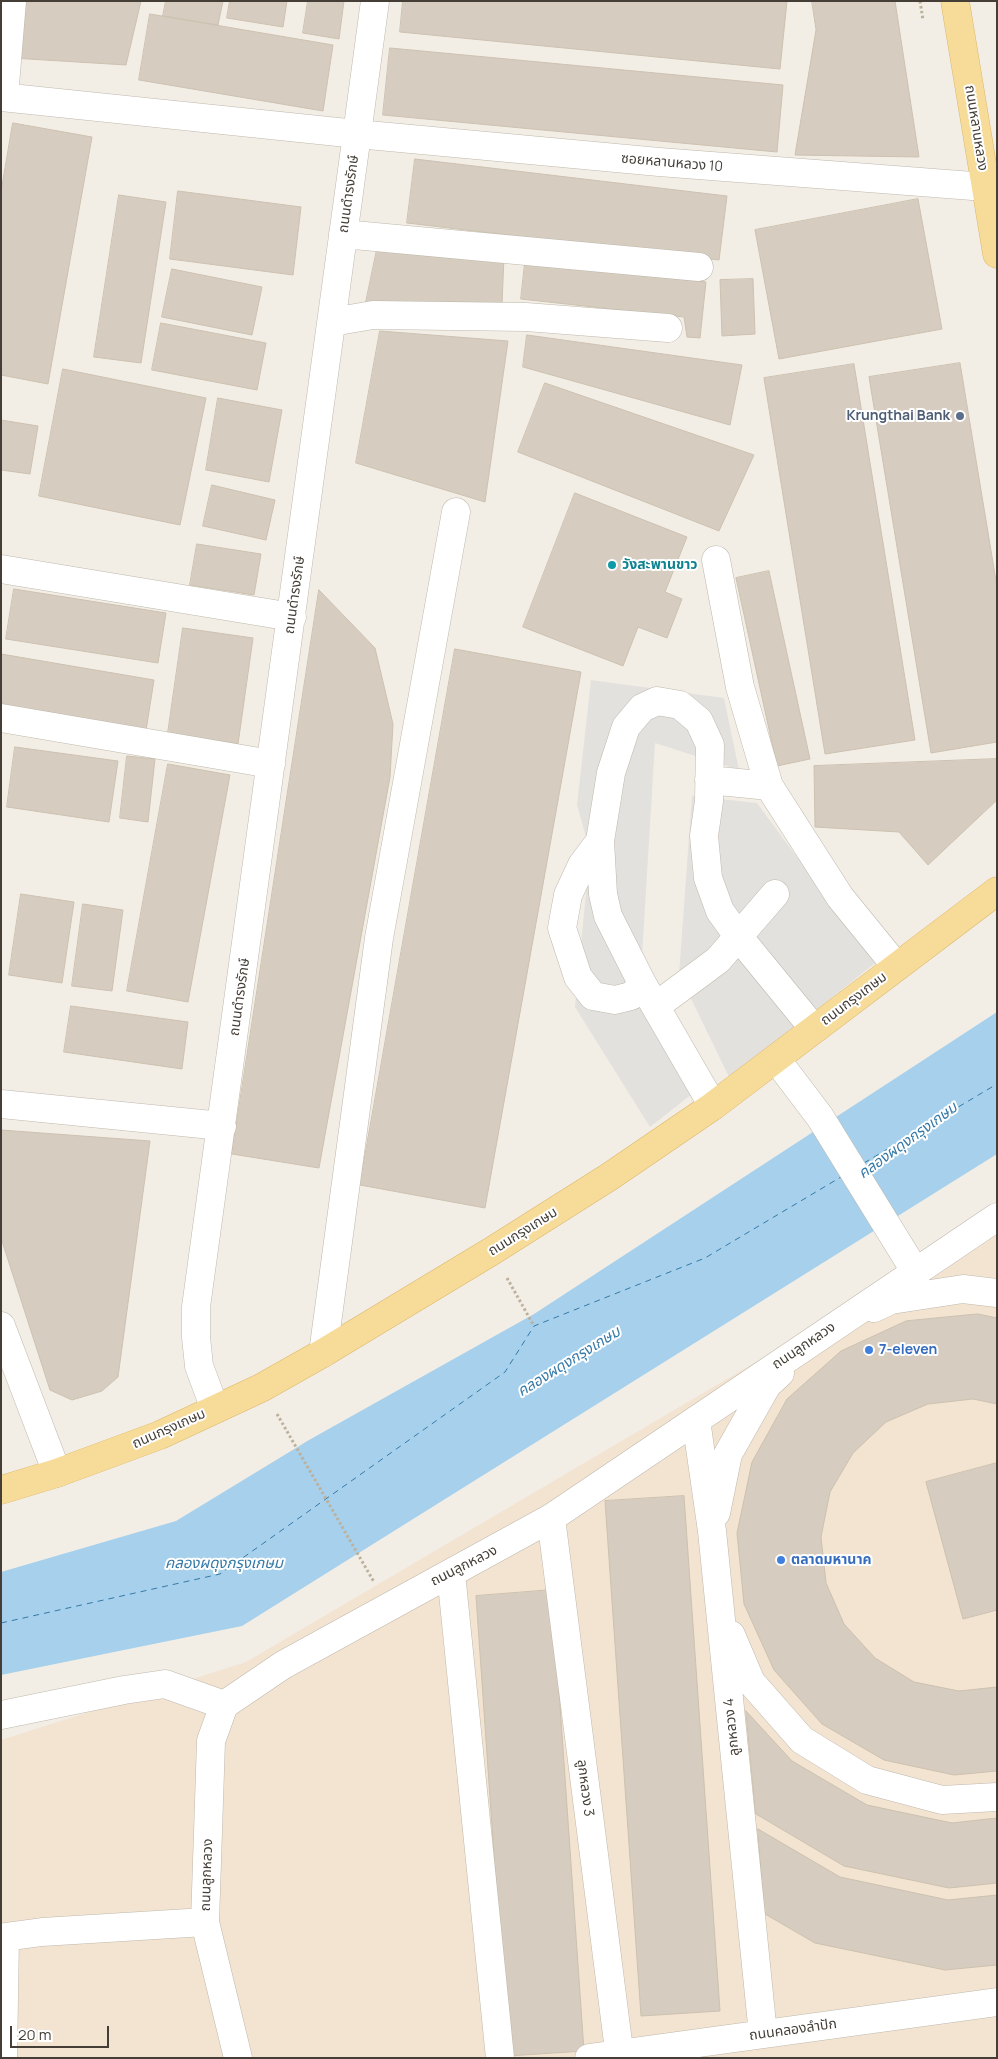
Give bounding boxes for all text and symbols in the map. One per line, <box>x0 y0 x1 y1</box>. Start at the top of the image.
street label: ถนนหลานหลวง <box>961 84 991 172</box>
street label: ซอยหลานหลวง 10 <box>620 150 724 176</box>
street label: ถนนดำรงรักษ์ <box>335 154 363 234</box>
place label: Krungthai Bank <box>846 408 950 424</box>
marker: Krungthai Bank <box>954 410 966 422</box>
street label: ถนนดำรงรักษ์ <box>281 555 309 635</box>
place label: วังสะพานขาว <box>622 557 698 573</box>
marker: วังสะพานขาว <box>606 559 618 571</box>
street label: ถนนดำรงรักษ์ <box>226 957 254 1037</box>
street label: ถนนกรุงเกษม <box>818 969 890 1029</box>
water label: คลองผดุงกรุงเกษม <box>855 1099 961 1183</box>
street label: ถนนกรุงเกษม <box>485 1204 561 1260</box>
street label: ถนนลูกหลวง <box>769 1319 839 1373</box>
water label: คลองผดุงกรุงเกษม <box>514 1323 624 1401</box>
place label: 7-eleven <box>879 1342 937 1358</box>
marker: 7-eleven <box>863 1344 875 1356</box>
street label: ถนนกรุงเกษม <box>130 1405 208 1453</box>
street label: ถนนลูกหลวง <box>428 1542 500 1590</box>
place label: ตลาดมหานาค <box>791 1552 872 1568</box>
marker: ตลาดมหานาค <box>775 1554 787 1566</box>
water label: คลองผดุงกรุงเกษม <box>165 1555 283 1573</box>
street label: ลูกหลวง 4 <box>721 1697 743 1757</box>
street label: ลูกหลวง 3 <box>573 1758 597 1818</box>
street label: ถนนลูกหลวง <box>197 1838 217 1912</box>
scale bar <box>12 2016 111 2048</box>
street label: ถนนคลองลำปัก <box>748 2016 838 2044</box>
text: 20 m <box>18 2024 51 2045</box>

